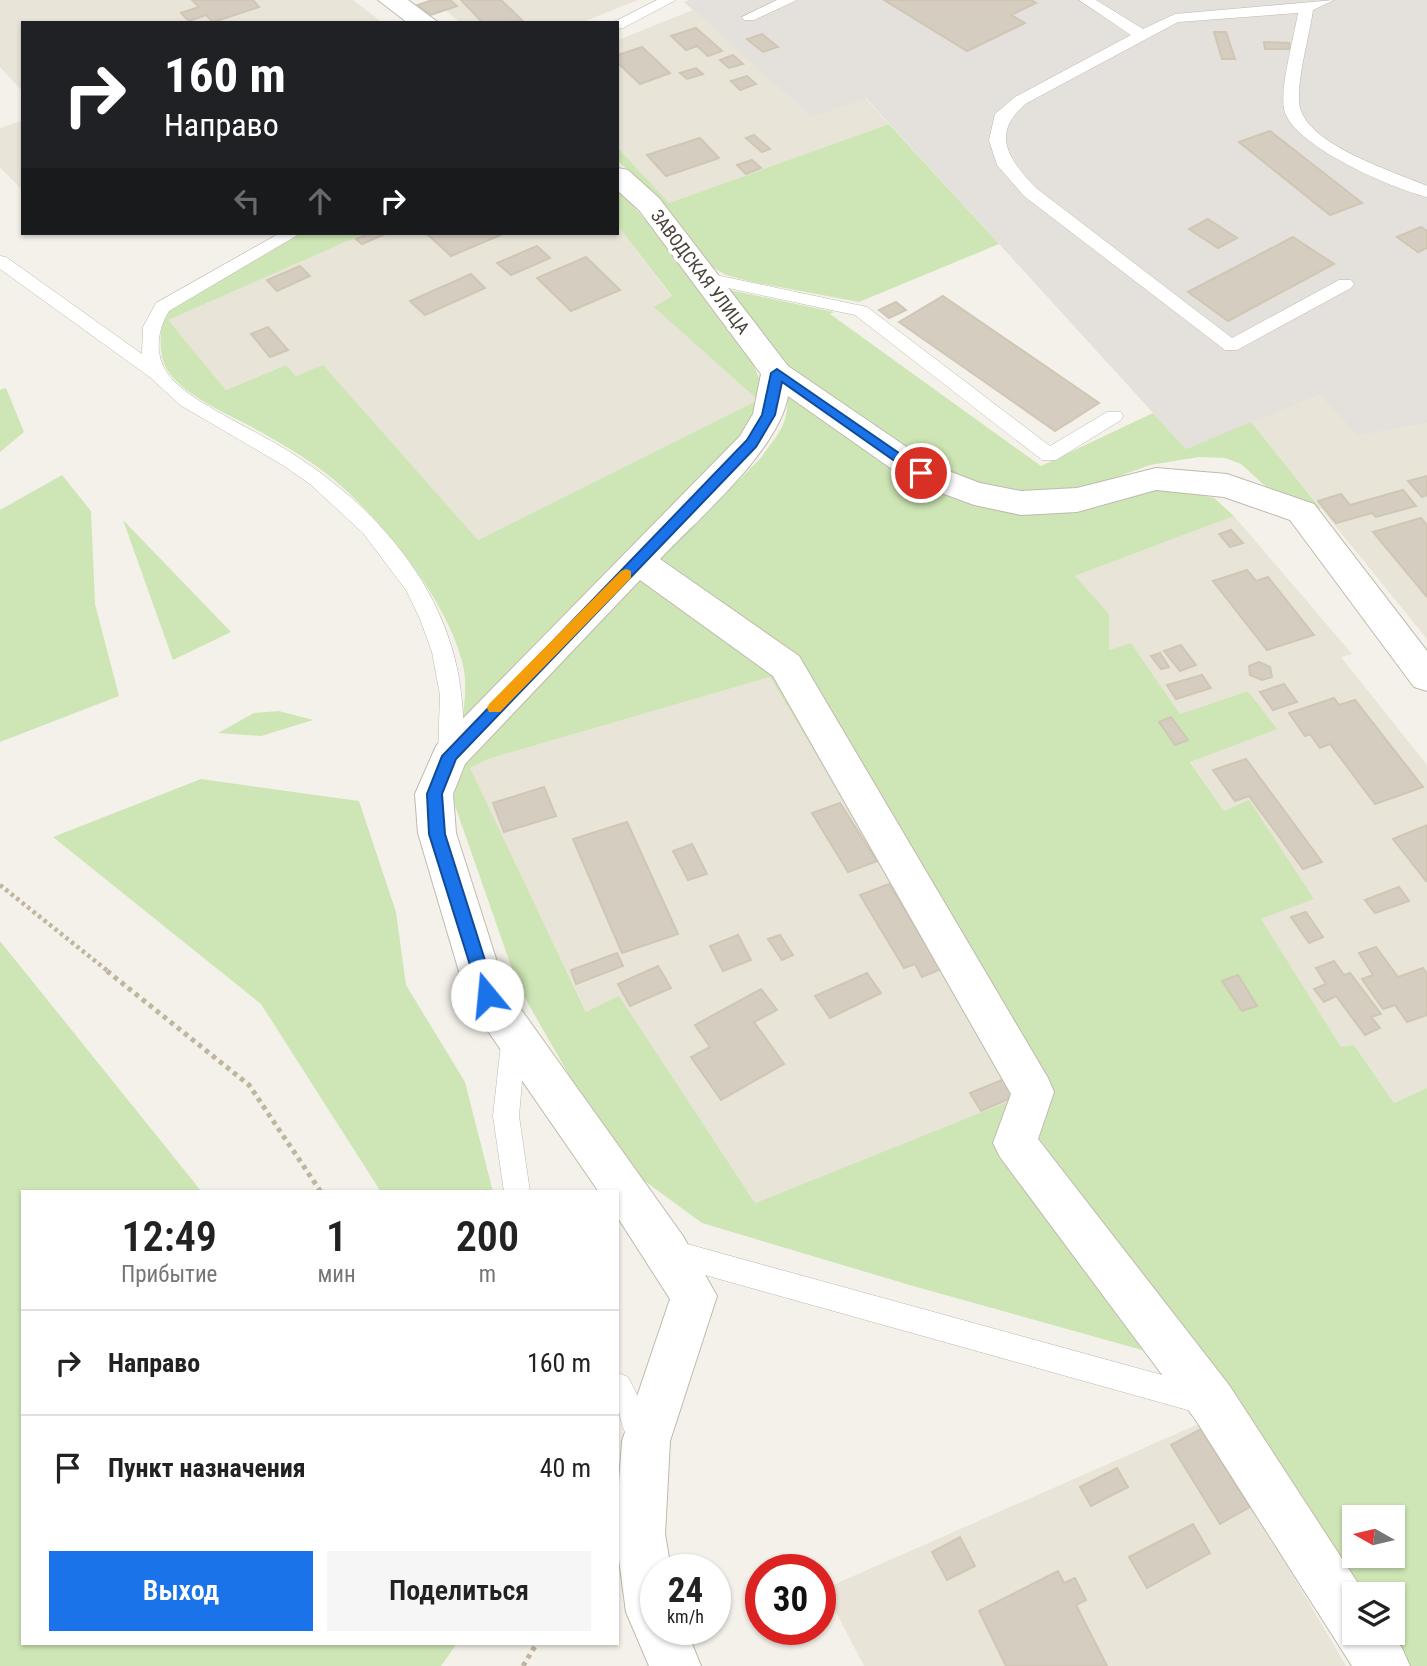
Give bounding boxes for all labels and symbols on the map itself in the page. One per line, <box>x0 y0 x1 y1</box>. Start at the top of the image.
street label: ЗАВОДСКАЯ УЛИЦА <box>647 205 754 339</box>
pin <box>891 443 951 503</box>
position arrow <box>450 958 524 1032</box>
north arrow <box>1342 1505 1405 1568</box>
speed limit sign: 30 <box>745 1554 836 1645</box>

